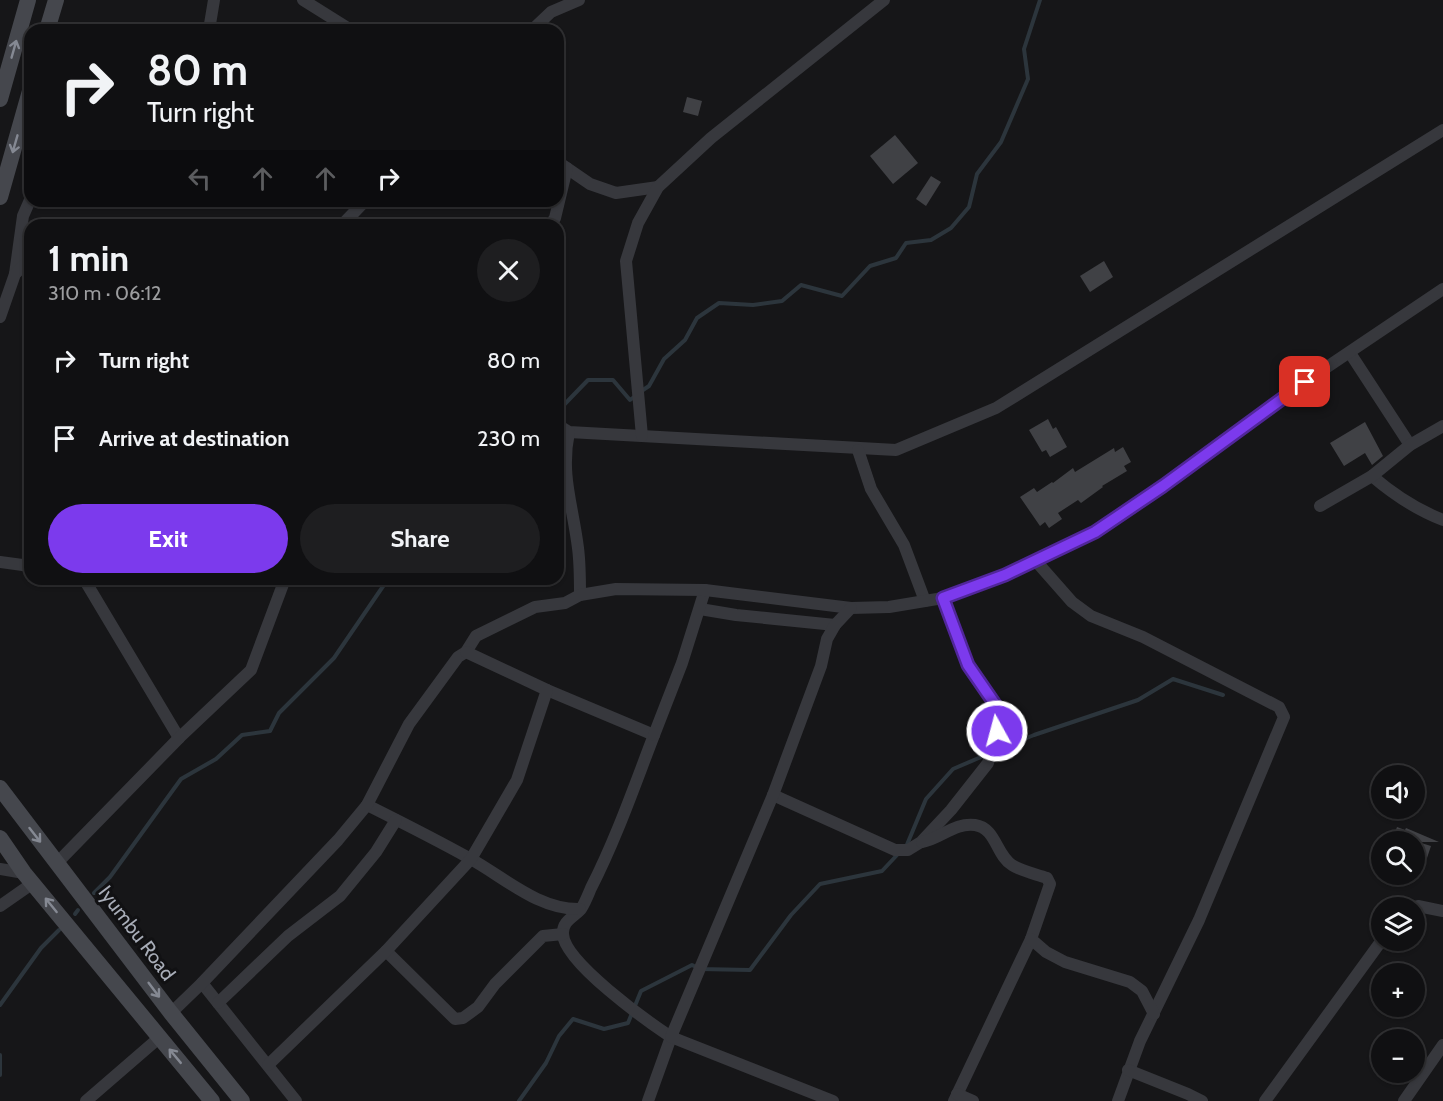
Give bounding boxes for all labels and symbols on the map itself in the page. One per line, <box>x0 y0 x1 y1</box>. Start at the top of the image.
one-way arrow <box>9 40 20 59</box>
one-way arrow <box>9 134 20 153</box>
pin <box>1279 356 1330 407</box>
position arrow <box>965 699 1029 763</box>
one-way arrow <box>29 826 42 842</box>
street label: Iyumbu Road <box>94 881 180 985</box>
one-way arrow <box>44 898 58 913</box>
one-way arrow <box>147 981 160 997</box>
one-way arrow <box>168 1049 182 1064</box>

